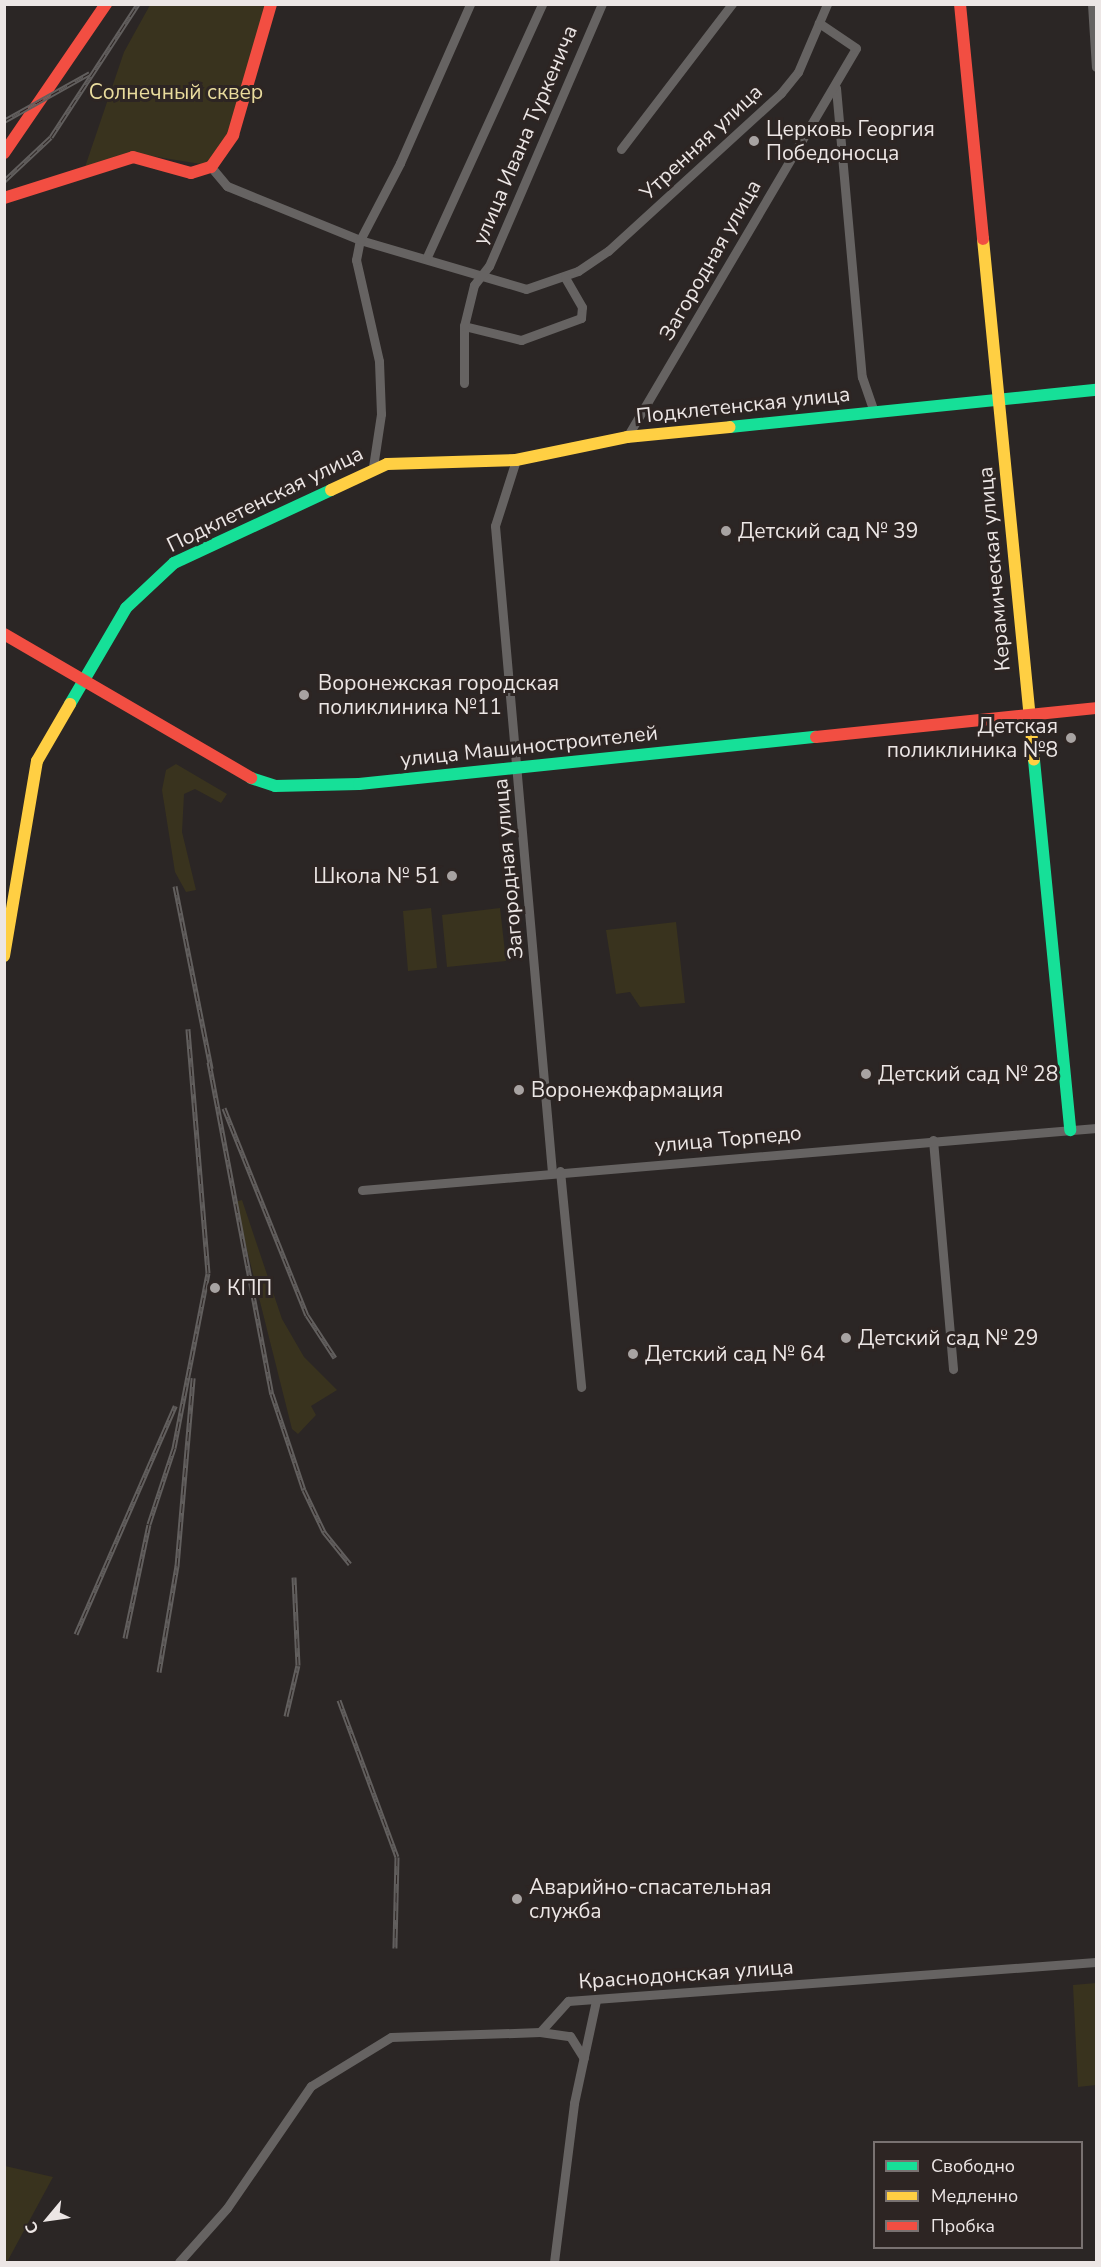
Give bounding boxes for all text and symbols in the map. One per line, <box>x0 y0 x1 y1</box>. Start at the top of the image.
street label: улица Ивана Туркенича <box>467 22 583 248</box>
park label: Солнечный сквер <box>89 79 263 105</box>
street label: Утренняя улица <box>635 79 767 205</box>
place label: Церковь Георгия Победоносца <box>766 116 935 166</box>
marker: Церковь Георгия Победоносца <box>747 134 761 148</box>
street label: Загородная улица <box>654 175 766 345</box>
street label: Подклетенская улица <box>635 381 851 429</box>
street label: Подклетенская улица <box>163 440 367 558</box>
street label: Керамическая улица <box>973 466 1015 672</box>
place label: Детский сад № 39 <box>738 518 918 544</box>
marker: Детский сад № 39 <box>719 524 733 538</box>
place label: Воронежская городская поликлиника №11 <box>318 670 559 720</box>
marker: Воронежская городская поликлиника №11 <box>295 686 313 704</box>
place label: Детская поликлиника №8 <box>887 713 1058 763</box>
street label: улица Машиностроителей <box>399 720 659 772</box>
marker: Детская поликлиника №8 <box>1062 729 1080 747</box>
street label: Загородная улица <box>488 778 528 960</box>
place label: Школа № 51 <box>313 863 440 889</box>
marker: Школа № 51 <box>445 869 459 883</box>
place label: Детский сад № 28 <box>878 1061 1058 1087</box>
marker: Детский сад № 28 <box>859 1067 873 1081</box>
place label: Воронежфармация <box>531 1077 723 1103</box>
marker: Воронежфармация <box>512 1083 526 1097</box>
street label: улица Торпедо <box>654 1120 802 1158</box>
place label: КПП <box>227 1275 272 1301</box>
marker: КПП <box>208 1281 222 1295</box>
place label: Детский сад № 29 <box>858 1325 1038 1351</box>
marker: Детский сад № 29 <box>839 1331 853 1345</box>
place label: Детский сад № 64 <box>645 1341 825 1367</box>
marker: Детский сад № 64 <box>626 1347 640 1361</box>
place label: Аварийно-спасательная служба <box>529 1874 772 1924</box>
marker: Аварийно-спасательная служба <box>510 1892 524 1906</box>
street label: Краснодонская улица <box>578 1954 794 1994</box>
legend <box>873 2141 1083 2249</box>
text: Свободно <box>931 2154 1015 2178</box>
text: Медленно <box>931 2184 1018 2208</box>
north arrow <box>18 2189 78 2249</box>
text: Пробка <box>931 2214 995 2238</box>
text: С <box>20 2218 45 2238</box>

